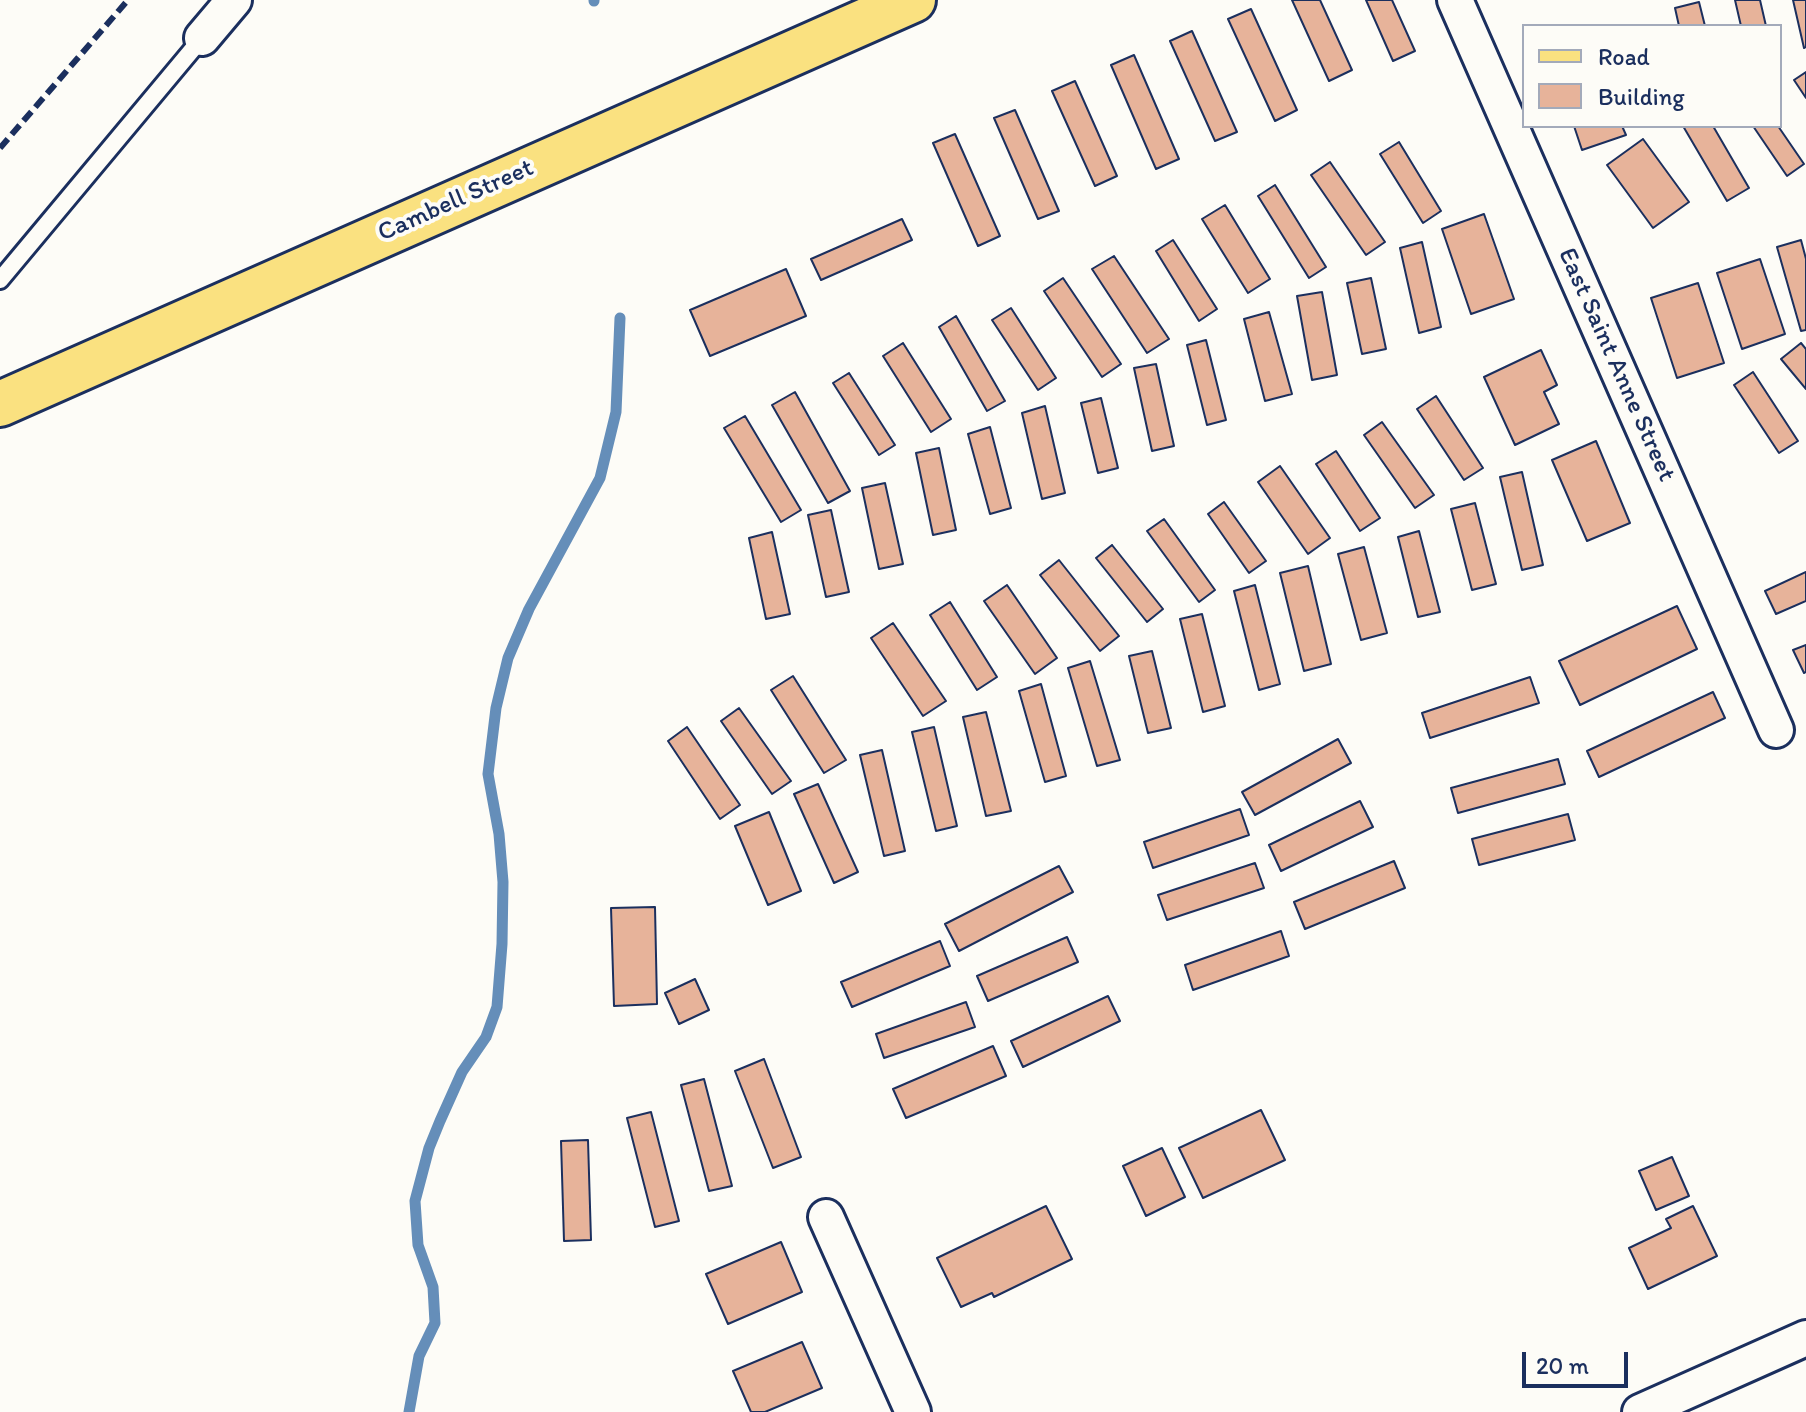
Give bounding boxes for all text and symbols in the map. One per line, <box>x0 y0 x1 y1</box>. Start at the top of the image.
legend <box>1522 24 1782 128</box>
text: Road <box>1598 42 1650 71</box>
text: Building <box>1598 82 1685 111</box>
street label: Cambell Street <box>373 153 539 249</box>
street label: East Saint Anne Street <box>1550 243 1682 487</box>
scale bar <box>1526 1336 1632 1386</box>
text: 20 m <box>1536 1351 1589 1380</box>

